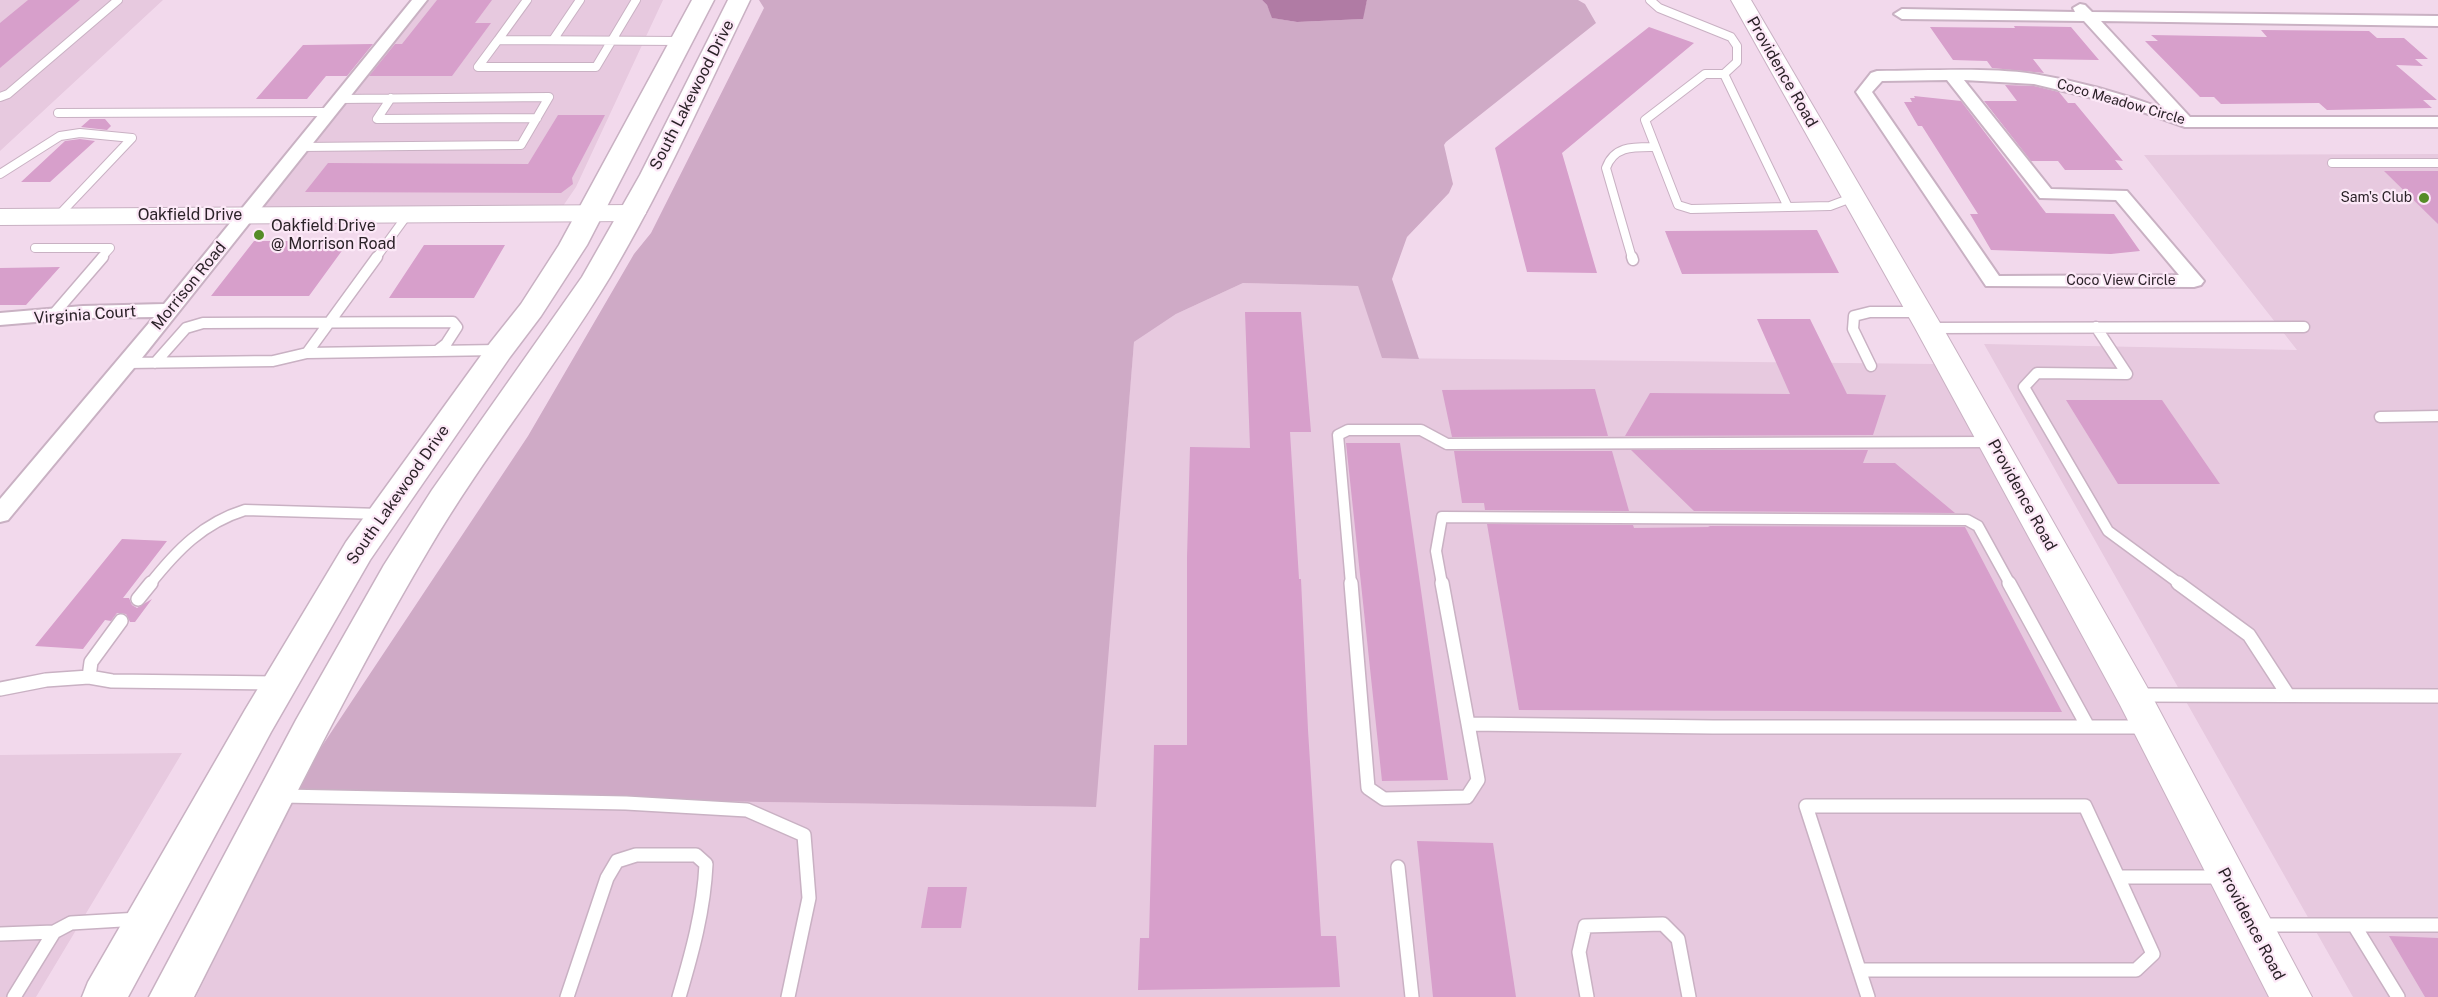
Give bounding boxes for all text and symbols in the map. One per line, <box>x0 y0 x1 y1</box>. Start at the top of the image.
street label: Providence Road <box>1743 13 1821 131</box>
street label: South Lakewood Drive <box>646 17 738 173</box>
street label: Coco Meadow Circle <box>2055 76 2187 128</box>
place label: Sam's Club <box>2340 190 2412 206</box>
marker: Sam's Club <box>2417 191 2431 205</box>
street label: Oakfield Drive <box>138 205 242 225</box>
place label: Oakfield Drive @ Morrison Road <box>271 216 396 254</box>
marker: Oakfield Drive @ Morrison Road <box>252 228 266 242</box>
street label: Morrison Road <box>148 238 230 334</box>
street label: Coco View Circle <box>2066 273 2176 289</box>
street label: Virginia Court <box>33 302 137 328</box>
street label: South Lakewood Drive <box>343 422 453 568</box>
street label: Providence Road <box>1983 436 2061 554</box>
street label: Providence Road <box>2213 865 2289 983</box>

